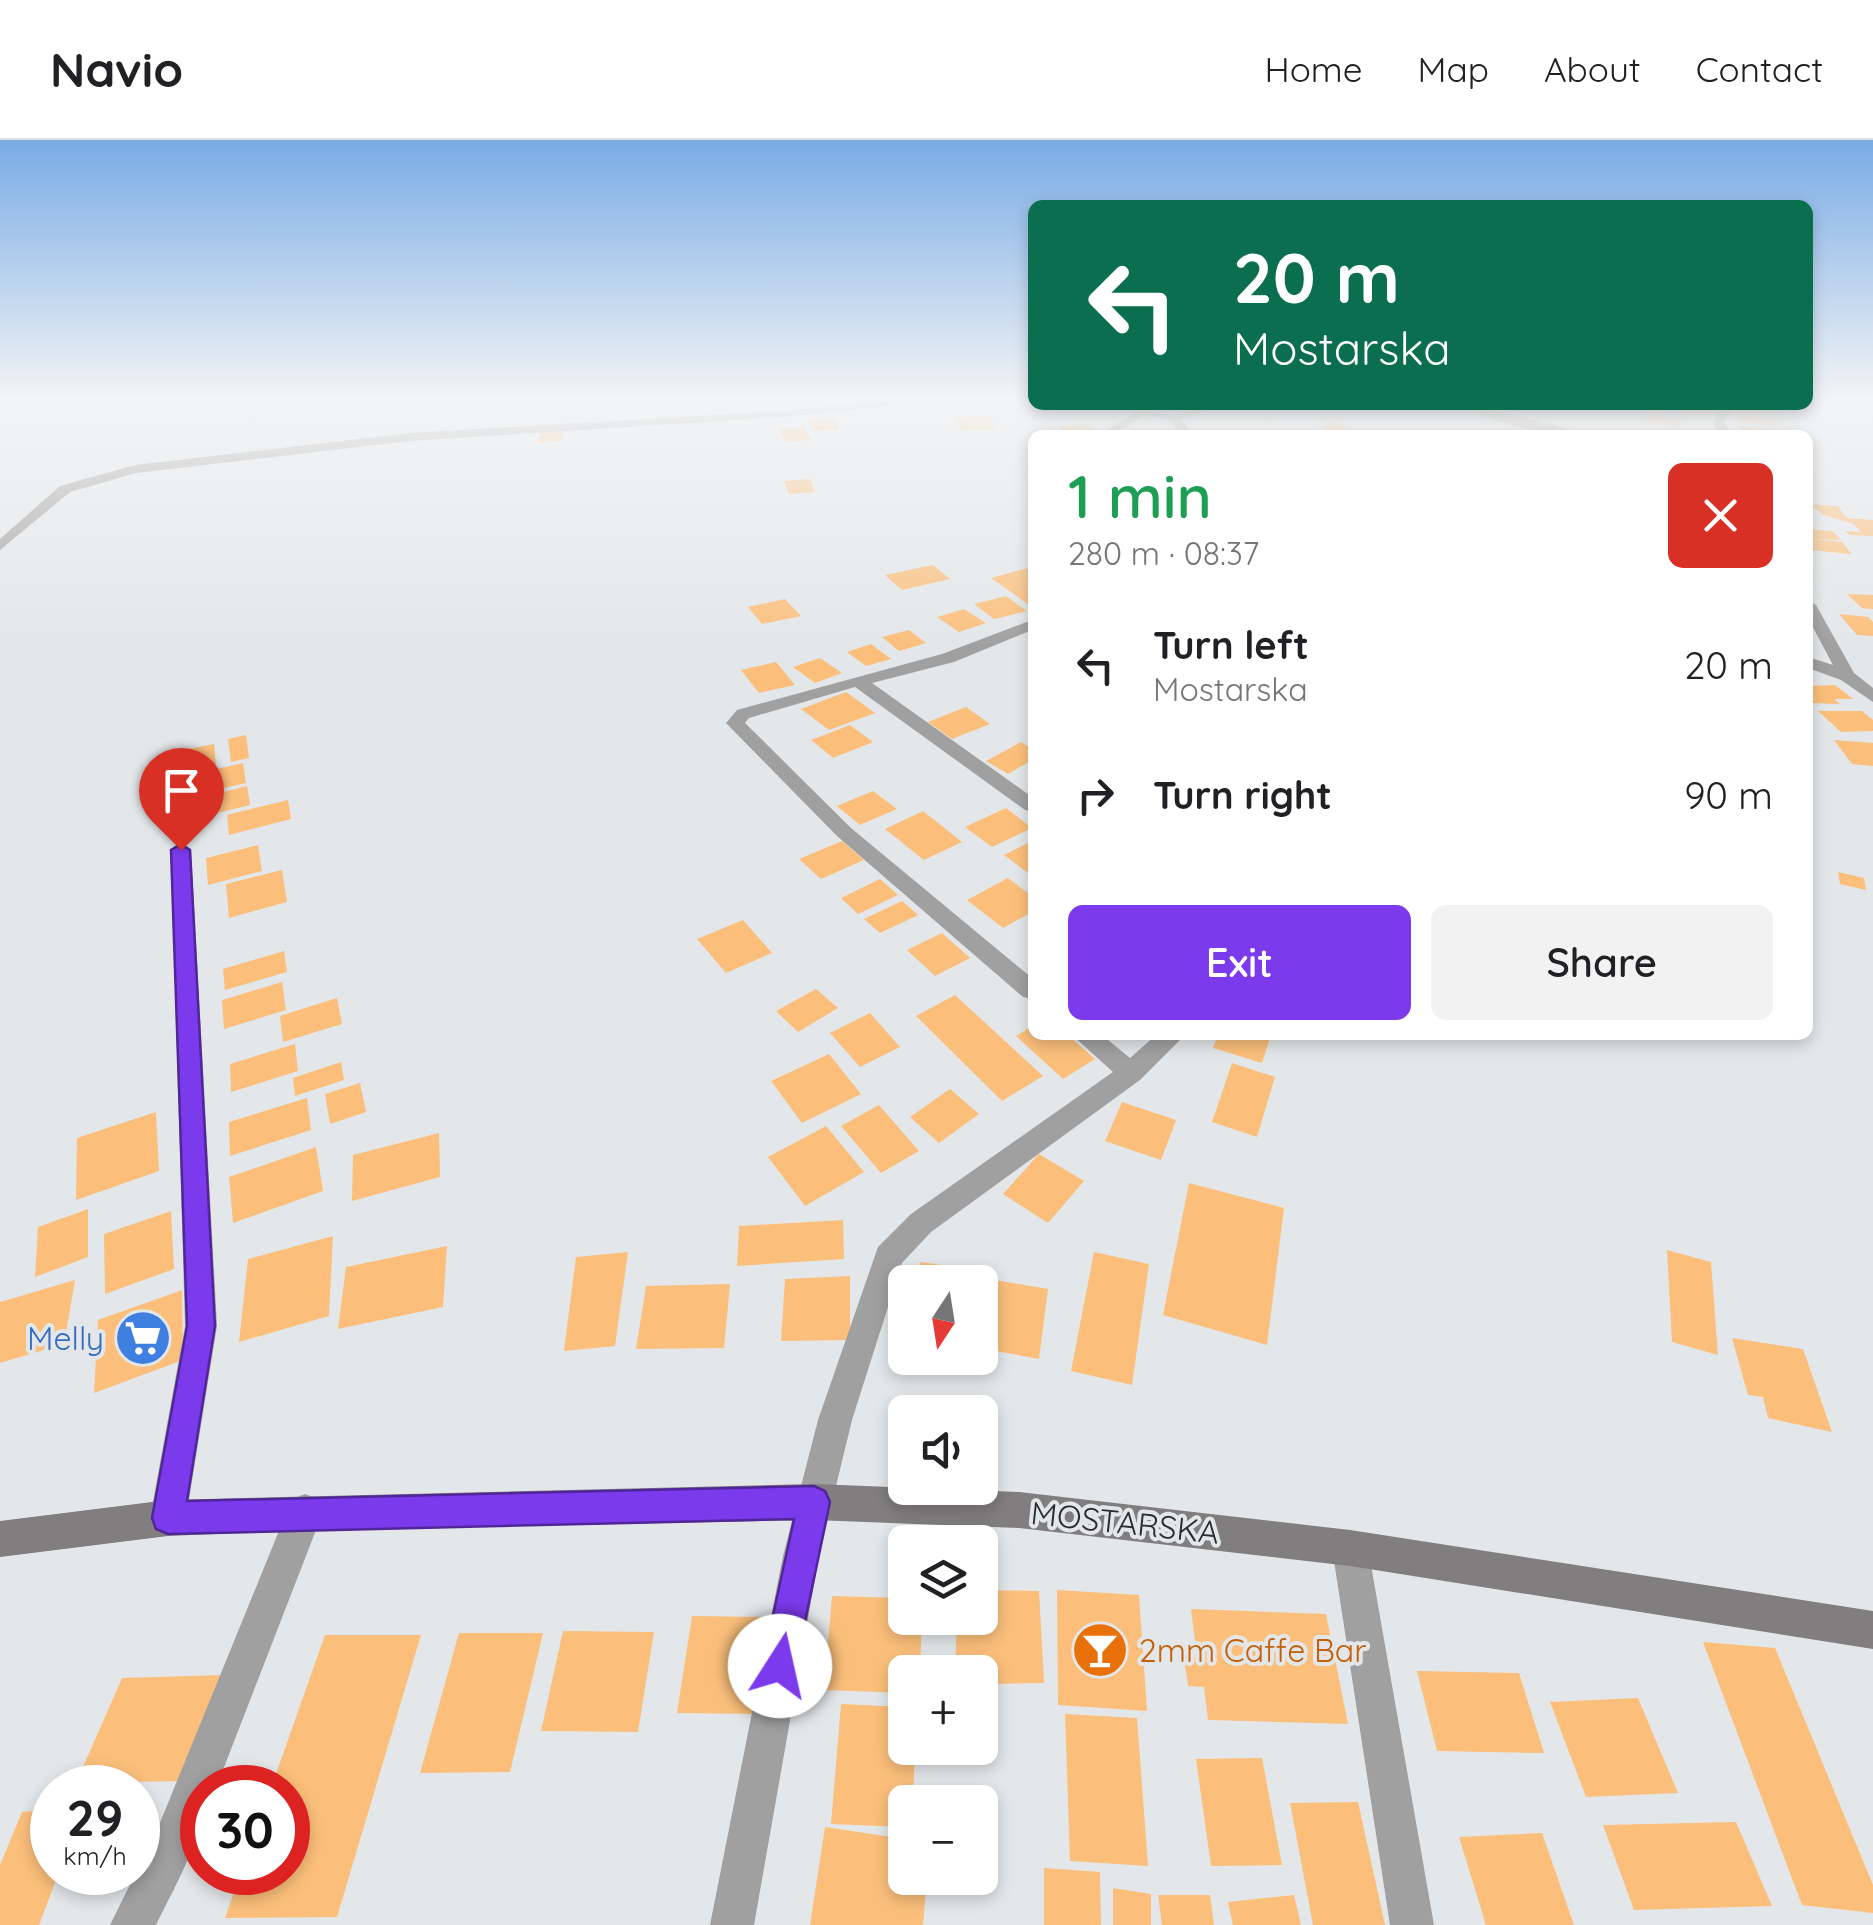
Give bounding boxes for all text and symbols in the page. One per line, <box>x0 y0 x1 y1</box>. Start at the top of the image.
text: Navio <box>50 39 183 99</box>
text: Home <box>1265 47 1363 91</box>
text: Map <box>1418 47 1489 91</box>
text: About <box>1544 47 1641 91</box>
text: Contact <box>1696 47 1823 91</box>
text: 20 m <box>1233 233 1400 321</box>
icon: left <box>1068 240 1198 370</box>
text: Mostarska <box>1233 320 1451 376</box>
text: 1 min <box>1068 458 1212 533</box>
button: close <box>1668 463 1773 568</box>
text: 280 m · 08:37 <box>1068 533 1259 573</box>
text: Turn left <box>1153 621 1309 669</box>
icon: left <box>1068 638 1123 693</box>
text: 20 m <box>1684 641 1773 689</box>
text: Mostarska <box>1153 669 1308 709</box>
pin <box>139 748 224 851</box>
icon: arrive <box>154 763 209 818</box>
icon: right <box>1068 768 1123 823</box>
text: Turn right <box>1153 771 1332 819</box>
text: 90 m <box>1684 771 1773 819</box>
button: Exit <box>1068 905 1411 1020</box>
button: Share <box>1431 905 1773 1020</box>
north arrow <box>888 1265 998 1375</box>
map controls <box>888 1265 998 1895</box>
supermarket icon: Melly <box>113 1308 173 1368</box>
place label: Melly <box>27 1318 104 1358</box>
button: sound <box>888 1395 998 1505</box>
street label: MOSTARSKA <box>1029 1492 1221 1552</box>
button: layers <box>888 1525 998 1635</box>
position arrow <box>728 1614 832 1718</box>
bar icon: 2mm Caffe Bar <box>1070 1620 1130 1680</box>
place label: 2mm Caffe Bar <box>1139 1630 1367 1670</box>
button: + <box>888 1655 998 1765</box>
speed limit sign: 30 <box>180 1765 310 1895</box>
button: − <box>888 1785 998 1895</box>
text: 29 <box>67 1786 123 1849</box>
text: km/h <box>63 1840 127 1871</box>

